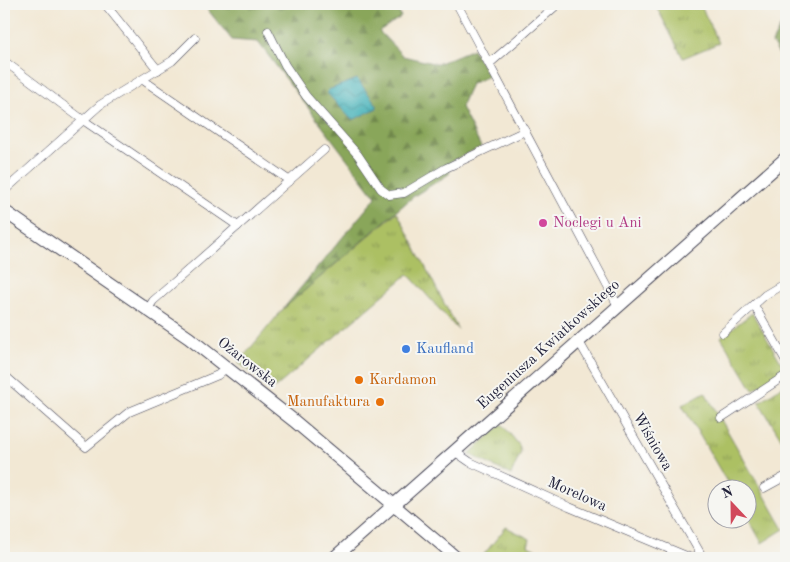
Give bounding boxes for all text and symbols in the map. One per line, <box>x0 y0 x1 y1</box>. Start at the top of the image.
place label: Noclegi u Ani <box>553 216 642 231</box>
marker: Noclegi u Ani <box>537 217 549 229</box>
street label: Eugeniusza Kwiatkowskiego <box>475 277 623 413</box>
street label: Ożarowska <box>214 335 280 391</box>
place label: Kaufland <box>416 342 474 357</box>
marker: Kaufland <box>400 343 412 355</box>
place label: Kardamon <box>369 373 437 388</box>
marker: Kardamon <box>353 374 365 386</box>
place label: Manufaktura <box>287 395 371 410</box>
marker: Manufaktura <box>374 396 386 408</box>
street label: Wiśniowa <box>630 411 675 474</box>
street label: Morelowa <box>545 475 609 515</box>
north arrow <box>708 480 758 530</box>
text: N <box>720 484 735 501</box>

